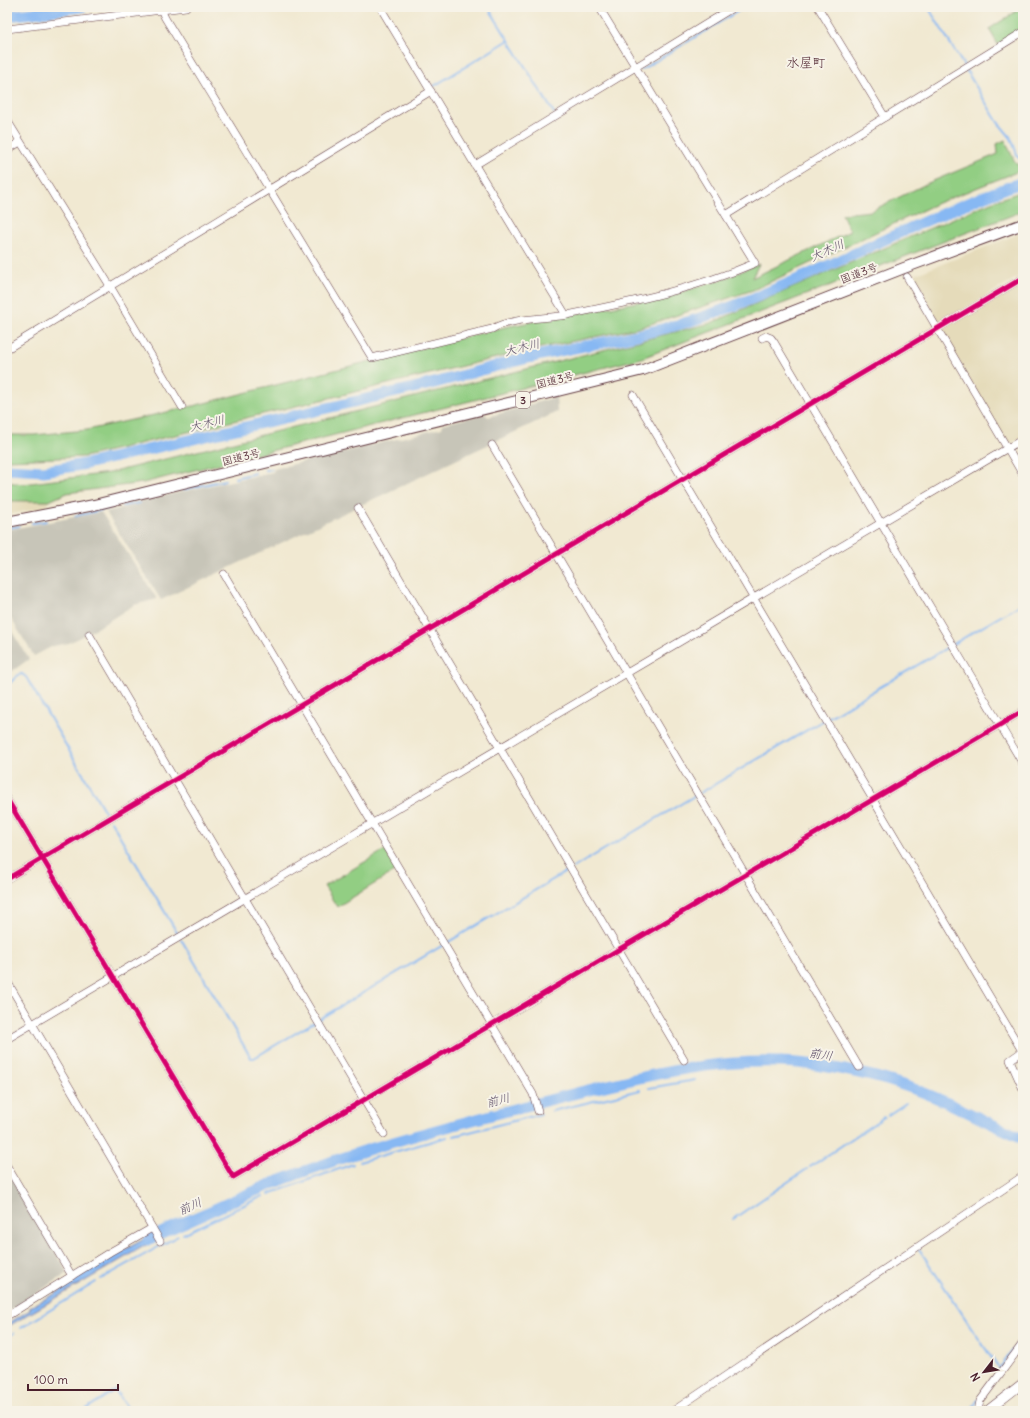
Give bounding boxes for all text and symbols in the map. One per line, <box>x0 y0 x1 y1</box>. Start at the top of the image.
district label: 水屋町 <box>786 54 826 71</box>
water label: 大木川 <box>807 236 847 264</box>
street label: 国道3号 <box>838 259 880 287</box>
water label: 大木川 <box>503 335 541 359</box>
street label: 国道3号 <box>534 368 576 392</box>
road number: 3 <box>516 392 530 408</box>
water label: 大木川 <box>188 412 226 434</box>
street label: 国道3号 <box>220 445 262 469</box>
water label: 前川 <box>808 1045 834 1063</box>
water label: 前川 <box>485 1090 511 1110</box>
water label: 前川 <box>176 1194 204 1218</box>
north arrow <box>964 1352 1004 1392</box>
scale bar <box>28 1366 118 1392</box>
text: N <box>967 1370 983 1384</box>
text: 100 m <box>34 1372 68 1387</box>

